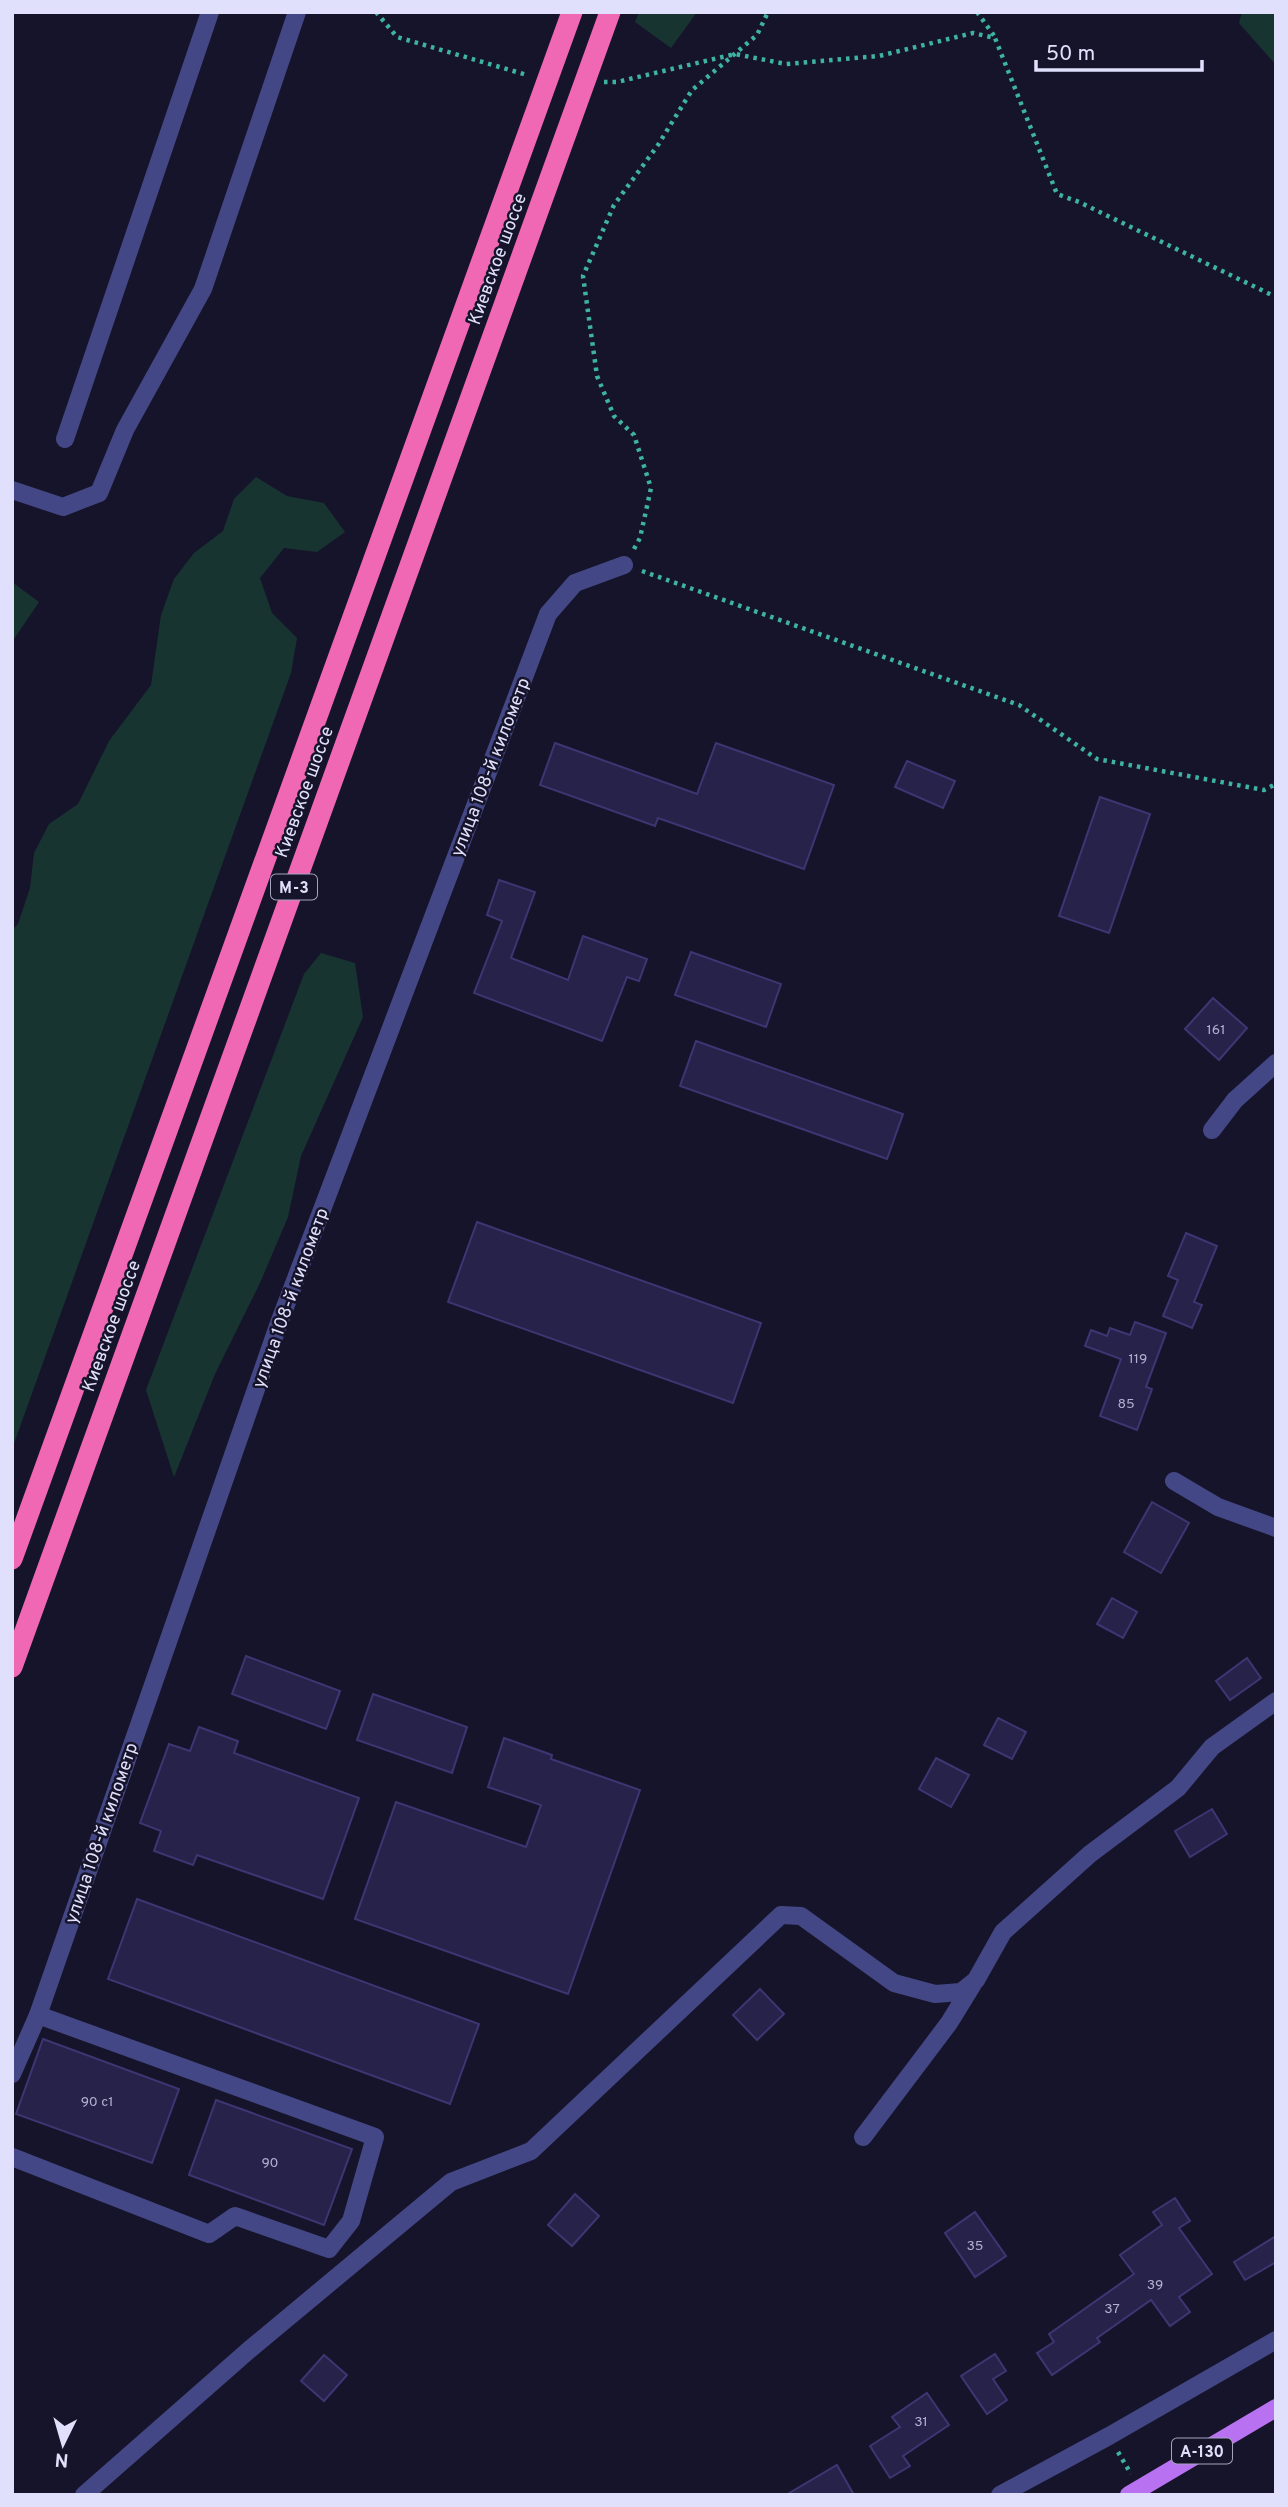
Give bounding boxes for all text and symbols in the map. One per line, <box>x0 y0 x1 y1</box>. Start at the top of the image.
scale bar <box>1036 28 1202 72</box>
text: 50 m <box>1046 41 1095 68</box>
street label: Киевское шоссе <box>464 191 533 328</box>
street label: улица 108-й километр <box>447 675 536 860</box>
street label: Киевское шоссе <box>271 724 340 861</box>
road number: М-3 <box>271 874 317 900</box>
house number: 161 <box>1207 1022 1225 1039</box>
street label: улица 108-й километр <box>248 1205 335 1392</box>
street label: Киевское шоссе <box>78 1258 147 1395</box>
house number: 119 <box>1129 1351 1147 1368</box>
house number: 85 <box>1117 1396 1135 1413</box>
street label: улица 108-й километр <box>61 1740 144 1927</box>
house number: 90 с1 <box>81 2094 113 2111</box>
house number: 90 <box>261 2155 279 2172</box>
house number: 35 <box>966 2238 984 2255</box>
house number: 39 <box>1147 2277 1163 2294</box>
house number: 37 <box>1104 2301 1120 2318</box>
north arrow <box>28 2409 98 2479</box>
house number: 31 <box>914 2414 928 2431</box>
road number: А-130 <box>1172 2438 1232 2464</box>
text: N <box>54 2446 70 2471</box>

